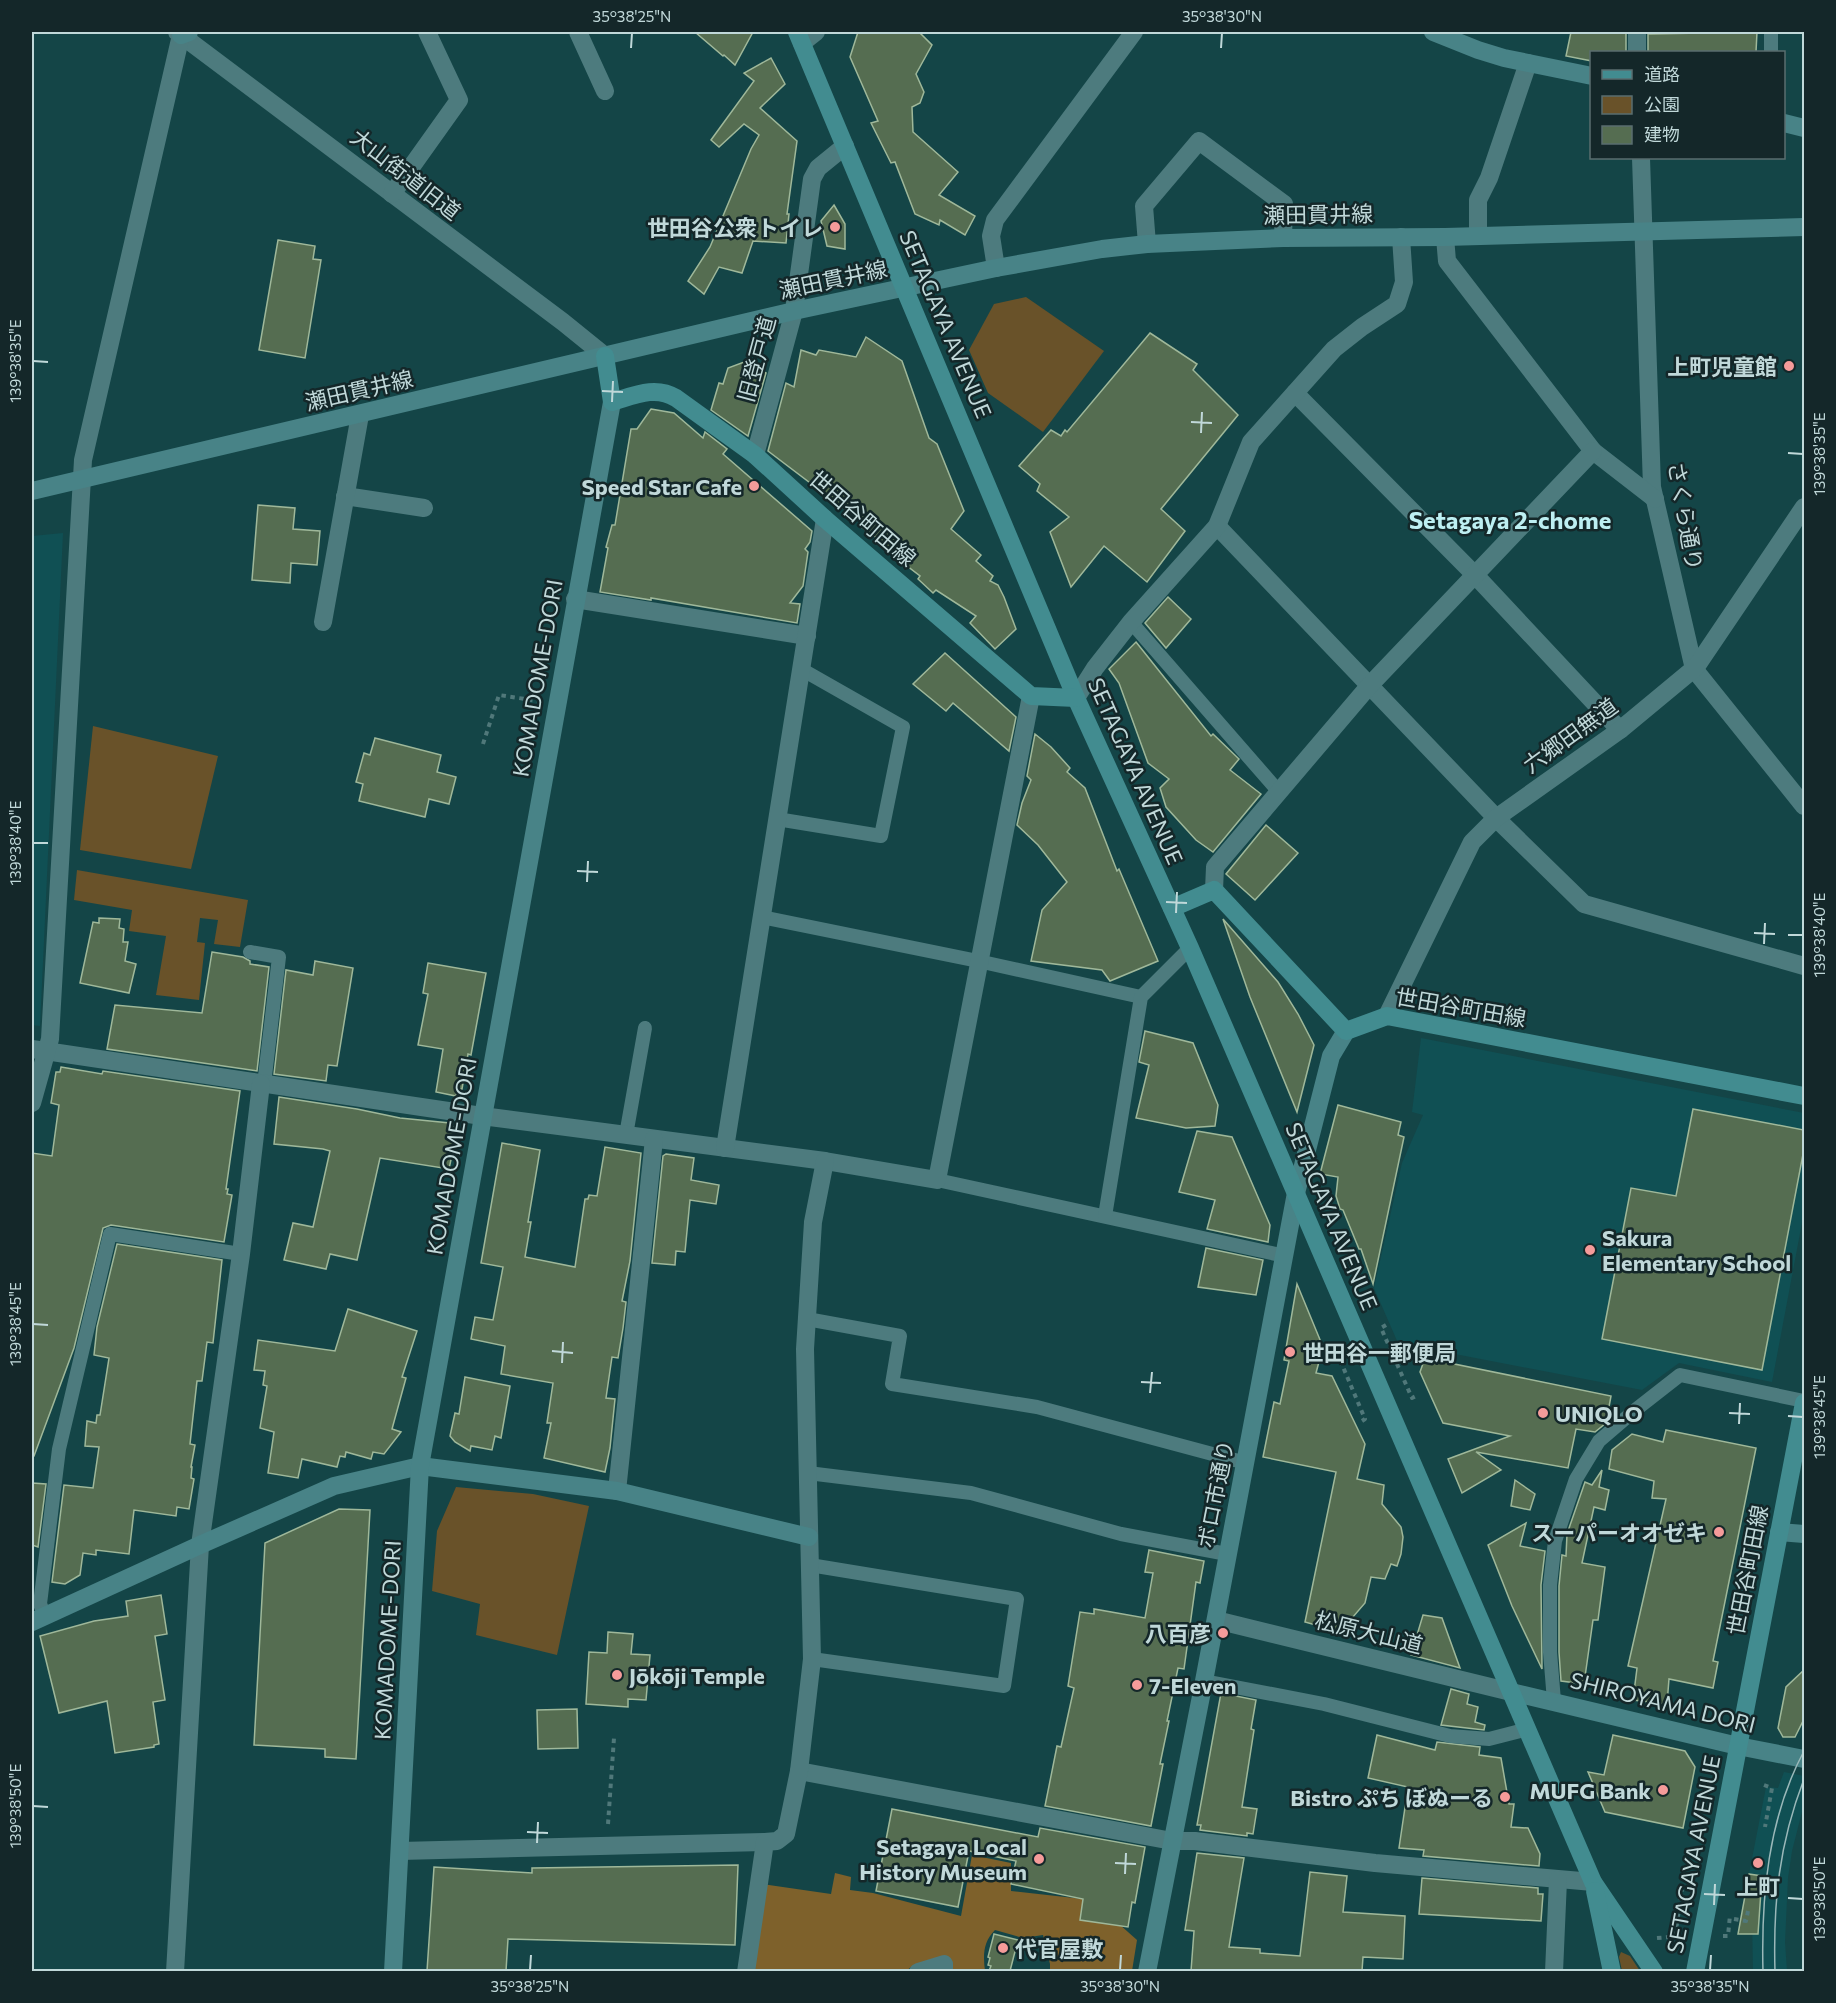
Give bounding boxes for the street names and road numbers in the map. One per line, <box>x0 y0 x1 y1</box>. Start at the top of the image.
street label: 大山街道旧道 <box>346 123 466 225</box>
street label: 瀬田貫井線 <box>1263 200 1373 228</box>
street label: SETAGAYA AVENUE <box>894 226 998 422</box>
street label: 瀬田貫井線 <box>776 254 890 304</box>
street label: 旧登戸道 <box>732 313 780 405</box>
street label: 瀬田貫井線 <box>302 364 416 416</box>
street label: さくら通り <box>1663 459 1709 573</box>
street label: 世田谷町田線 <box>804 465 922 571</box>
street label: KOMADOME-DORI <box>506 577 568 779</box>
street label: SETAGAYA AVENUE <box>1083 674 1189 868</box>
street label: 六郷田無道 <box>1518 692 1622 778</box>
street label: 世田谷町田線 <box>1394 982 1528 1032</box>
street label: KOMADOME-DORI <box>420 1055 482 1257</box>
street label: SETAGAYA AVENUE <box>1280 1118 1384 1314</box>
street label: ボロ市通り <box>1191 1437 1239 1551</box>
street label: 世田谷町田線 <box>1721 1503 1773 1637</box>
street label: KOMADOME-DORI <box>368 1539 406 1741</box>
street label: 松原大山道 <box>1312 1606 1426 1658</box>
street label: SHIROYAMA DORI <box>1567 1666 1759 1738</box>
street label: SETAGAYA AVENUE <box>1661 1753 1725 1955</box>

